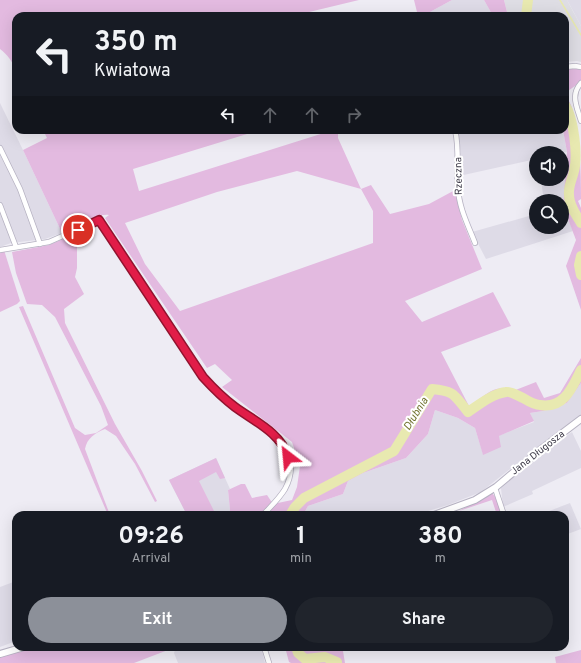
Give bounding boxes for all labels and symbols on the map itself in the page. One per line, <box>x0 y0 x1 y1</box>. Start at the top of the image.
street label: Rzeczna <box>452 157 466 195</box>
pin <box>61 213 95 247</box>
water label: Dłubnia <box>400 395 432 433</box>
street label: Jana Długosza <box>508 428 568 478</box>
position arrow <box>267 436 309 478</box>

